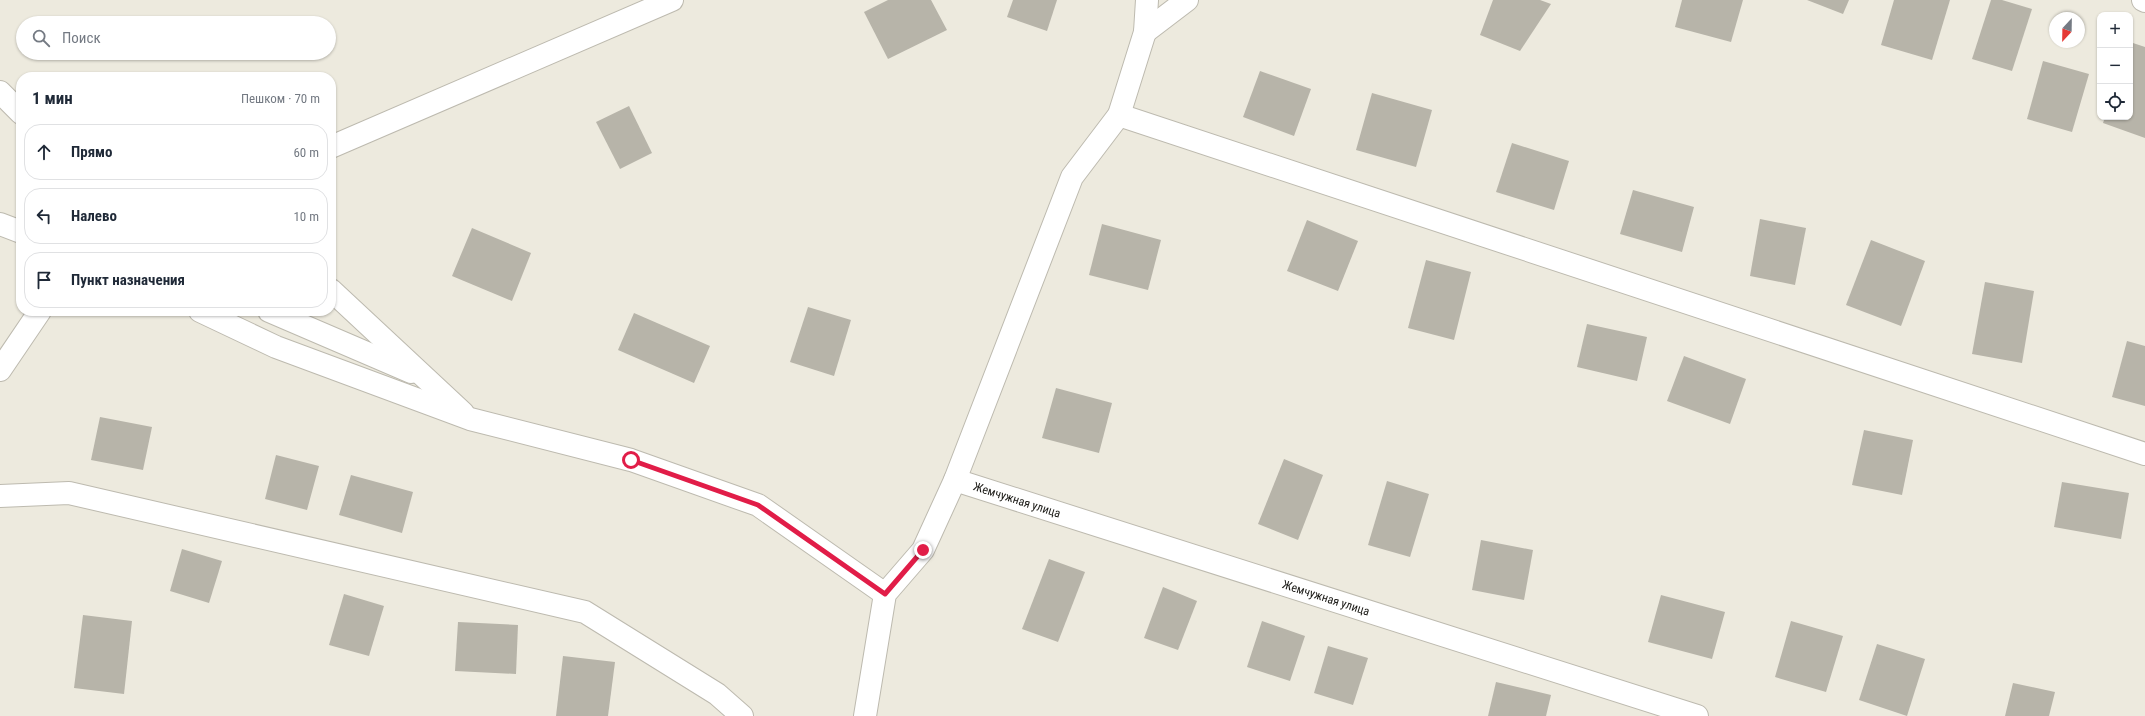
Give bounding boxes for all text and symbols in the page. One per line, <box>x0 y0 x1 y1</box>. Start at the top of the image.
north arrow <box>2049 12 2085 48</box>
map controls <box>2097 12 2133 120</box>
button: + <box>2097 12 2133 48</box>
search box <box>16 16 336 60</box>
icon: search <box>30 27 52 49</box>
text: Поиск <box>62 29 101 47</box>
button: − <box>2097 48 2133 84</box>
button: locate <box>2097 84 2133 120</box>
text: 1 мин <box>32 88 73 108</box>
text: Пешком · 70 m <box>241 91 320 106</box>
icon: ahead <box>33 141 55 163</box>
text: Прямо <box>71 143 112 161</box>
text: 60 m <box>293 145 319 160</box>
icon: left <box>33 205 55 227</box>
text: Налево <box>71 207 117 225</box>
text: 10 m <box>293 209 319 224</box>
icon: arrive <box>33 269 55 291</box>
text: Пункт назначения <box>71 271 185 289</box>
route start <box>622 451 640 469</box>
street label: Жемчужная улица <box>972 479 1063 521</box>
route end <box>914 541 932 559</box>
street label: Жемчужная улица <box>1281 577 1372 619</box>

